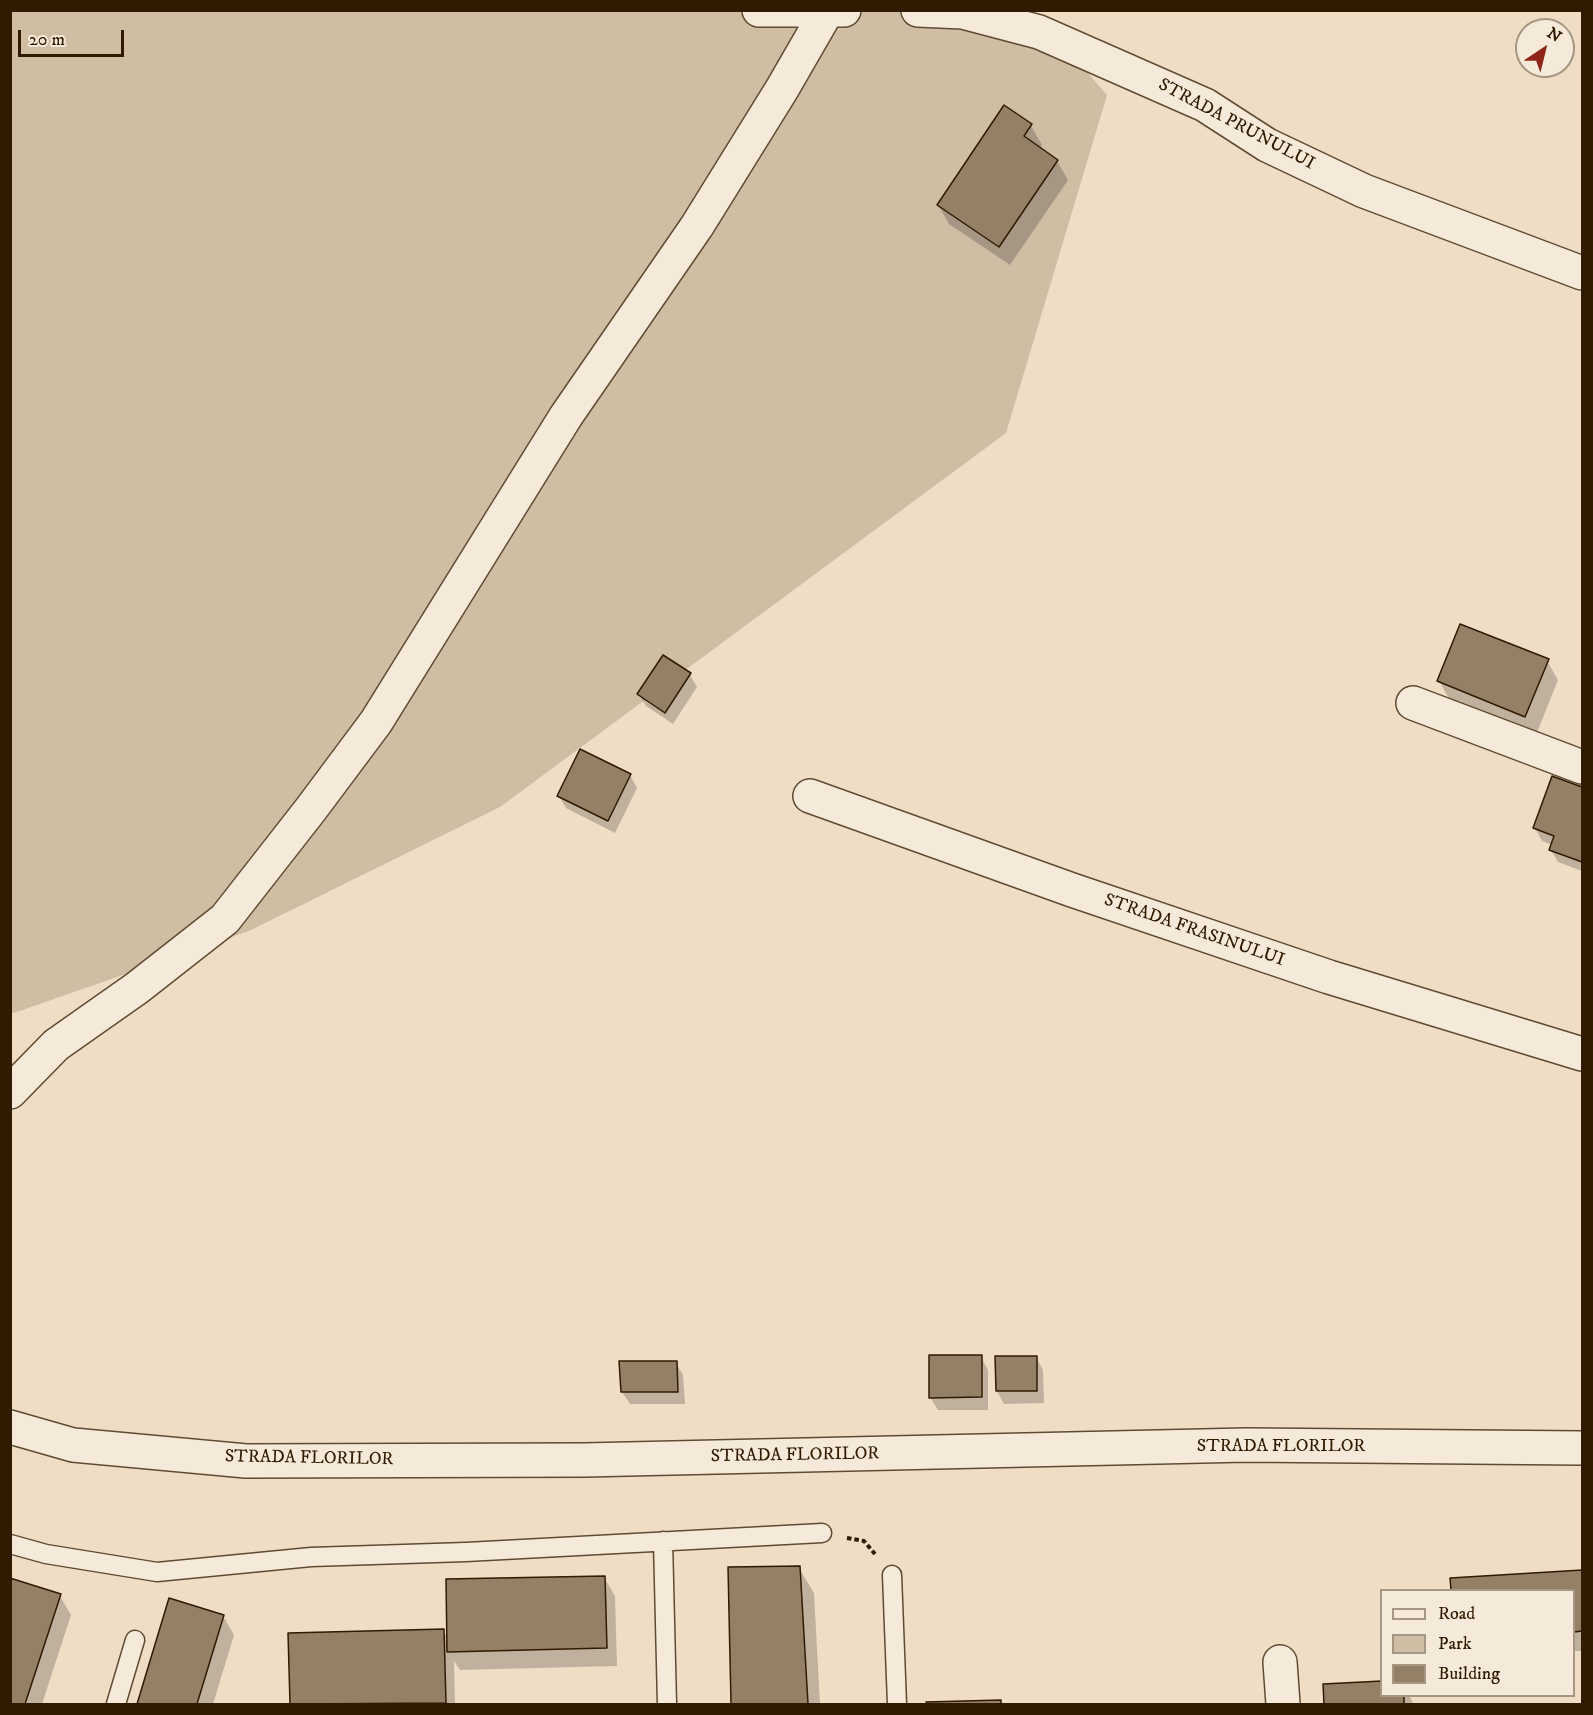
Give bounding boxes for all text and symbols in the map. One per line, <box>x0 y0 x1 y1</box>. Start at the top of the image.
scale bar <box>21 18 128 56</box>
north arrow <box>1515 18 1575 78</box>
text: N <box>1543 23 1565 47</box>
text: 20 m <box>29 29 65 51</box>
street label: STRADA PRUNULUI <box>1154 75 1318 175</box>
street label: STRADA FRASINULUI <box>1101 890 1287 972</box>
street label: STRADA FLORILOR <box>1197 1436 1365 1458</box>
street label: STRADA FLORILOR <box>711 1444 879 1468</box>
street label: STRADA FLORILOR <box>225 1447 393 1471</box>
legend <box>1380 1589 1575 1697</box>
text: Road <box>1438 1603 1475 1625</box>
text: Park <box>1438 1633 1472 1655</box>
text: Building <box>1438 1663 1500 1685</box>

